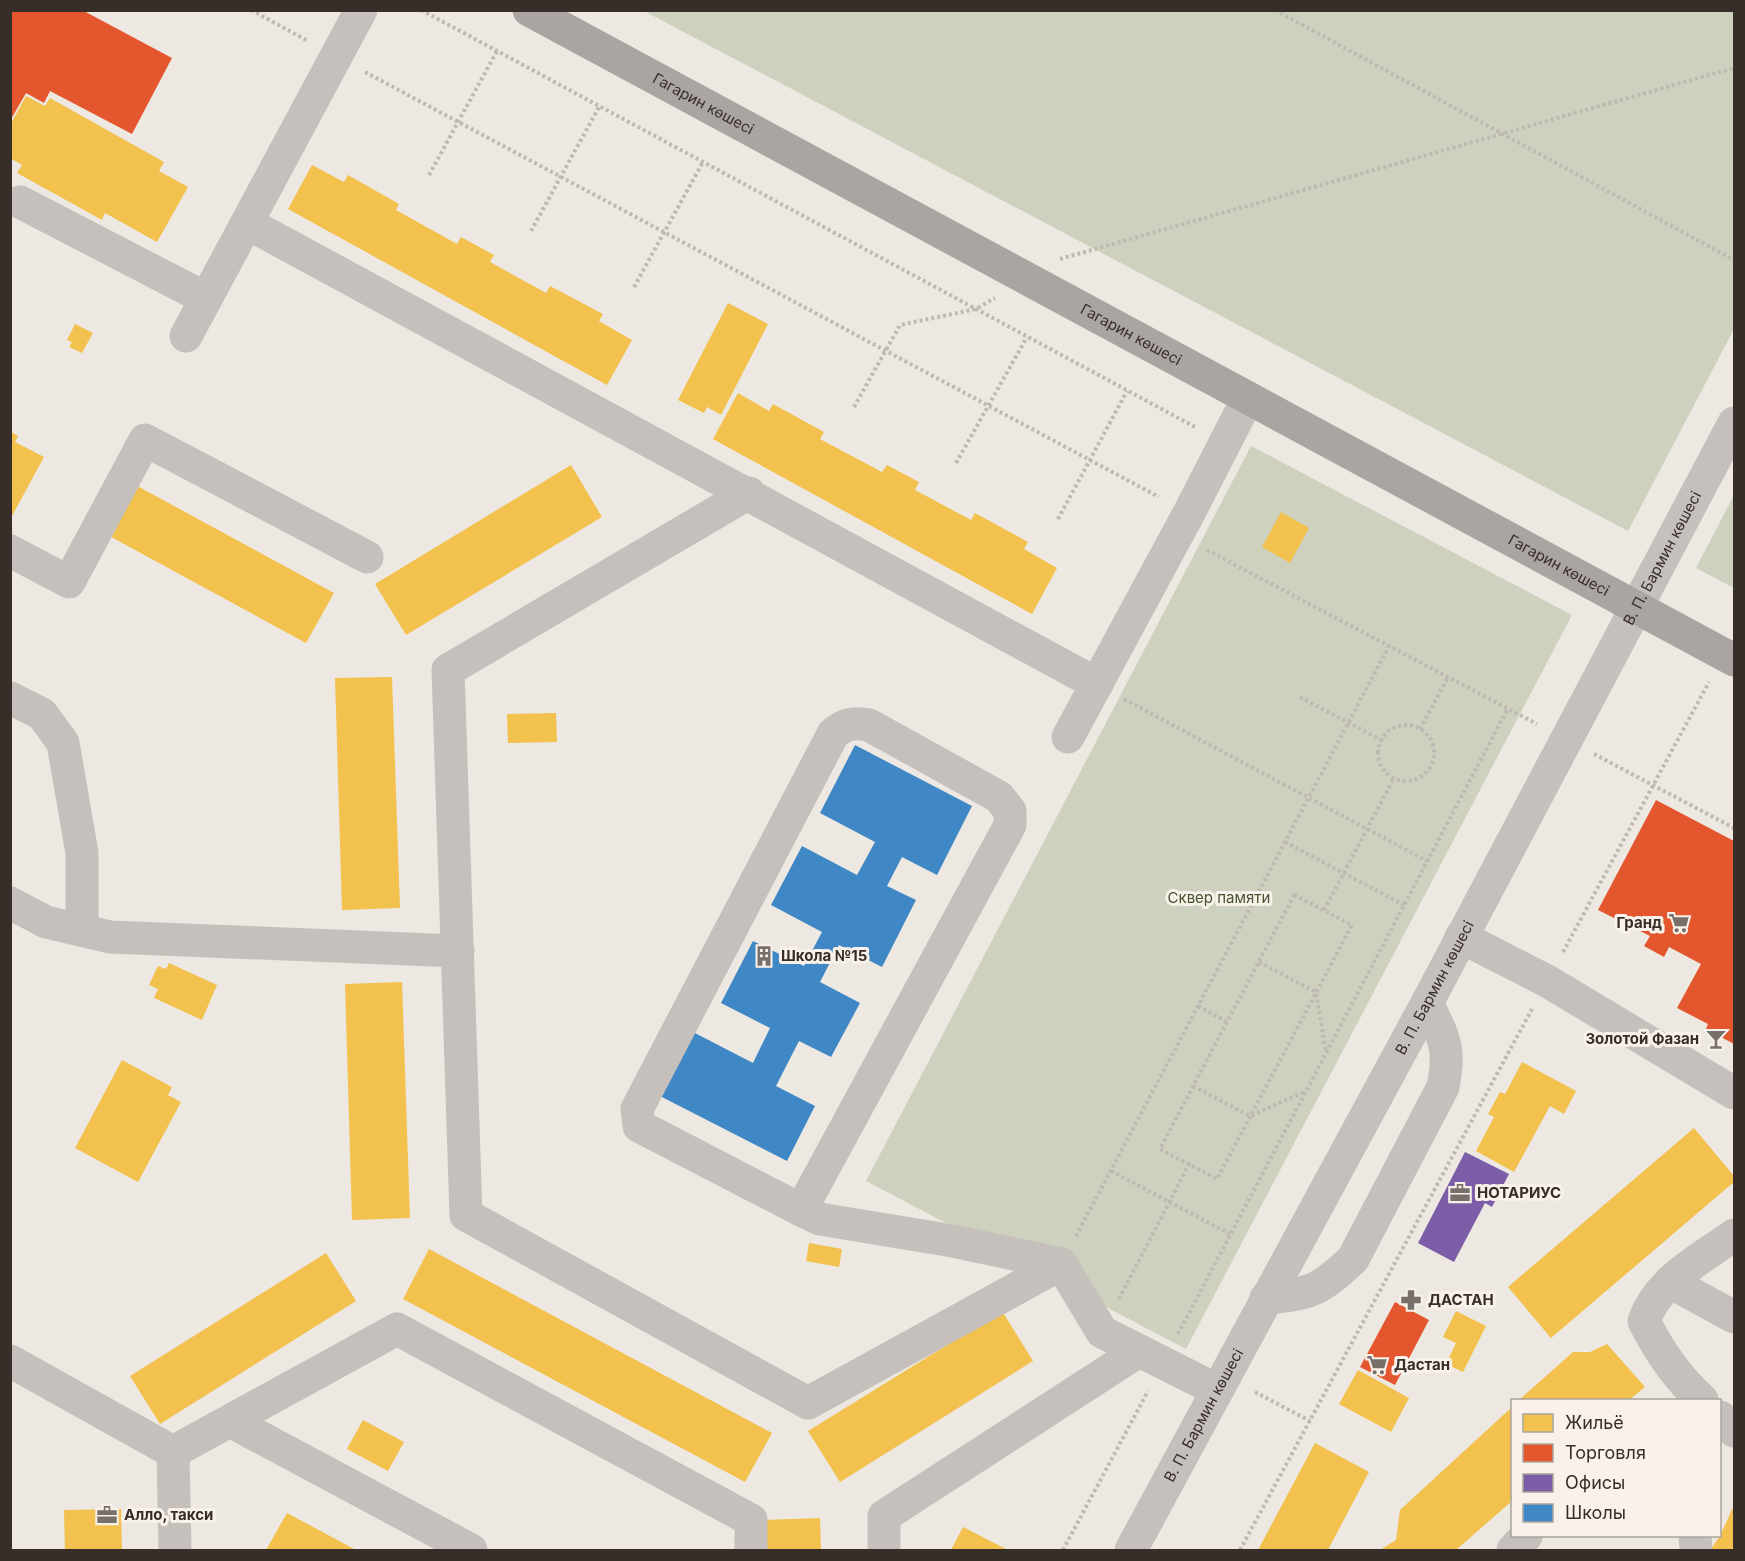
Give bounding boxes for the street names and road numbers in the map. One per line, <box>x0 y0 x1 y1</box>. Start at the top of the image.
street label: Гагарин көшесі <box>650 69 757 139</box>
street label: Гагарин көшесі <box>1077 299 1185 369</box>
street label: В. П. Бармин көшесі <box>1619 488 1705 628</box>
street label: Гагарин көшесі <box>1505 530 1613 600</box>
street label: В. П. Бармин көшесі <box>1391 917 1478 1058</box>
street label: В. П. Бармин көшесі <box>1160 1345 1247 1485</box>

